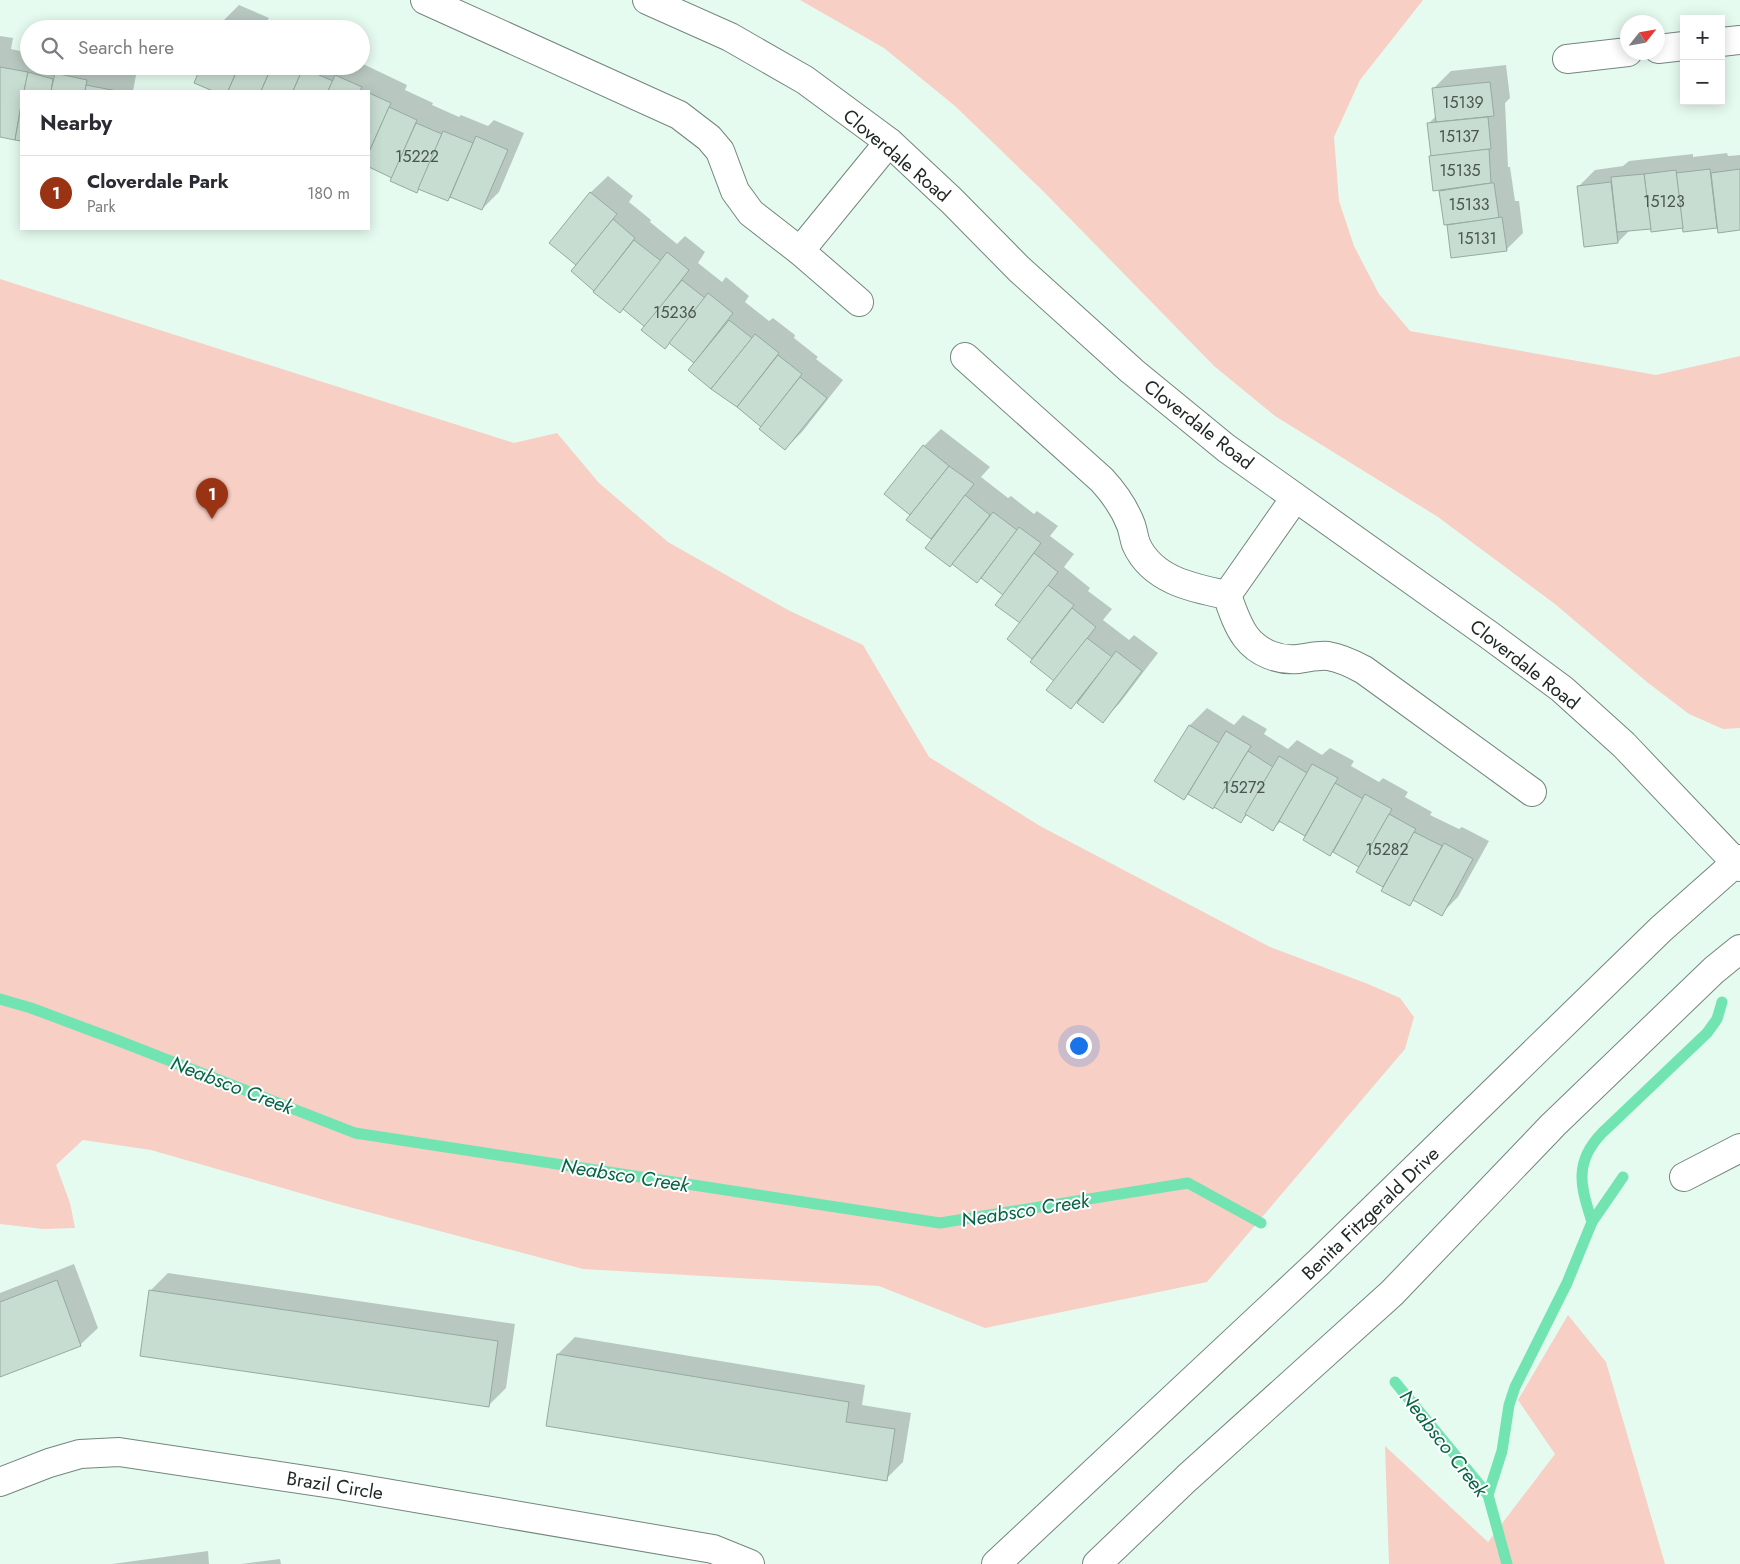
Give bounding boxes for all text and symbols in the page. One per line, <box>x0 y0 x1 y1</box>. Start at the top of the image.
north arrow <box>1620 15 1665 60</box>
map controls <box>1680 15 1725 105</box>
button: + <box>1680 15 1725 60</box>
search box <box>20 20 370 75</box>
icon: search <box>38 34 66 62</box>
text: Search here <box>78 34 174 61</box>
button: − <box>1680 60 1725 105</box>
house number: 15139 <box>1442 91 1484 114</box>
street label: Cloverdale Road <box>837 102 956 208</box>
text: Nearby <box>40 108 112 138</box>
house number: 15137 <box>1439 125 1480 148</box>
house number: 15222 <box>395 145 439 168</box>
house number: 15135 <box>1439 159 1481 182</box>
text: Cloverdale Park <box>87 168 229 195</box>
text: 1 <box>52 182 60 205</box>
text: 180 m <box>307 182 350 205</box>
house number: 15123 <box>1643 190 1685 213</box>
house number: 15133 <box>1449 193 1490 216</box>
text: Park <box>87 195 116 218</box>
house number: 15131 <box>1457 227 1497 250</box>
house number: 15236 <box>653 301 697 324</box>
street label: Cloverdale Road <box>1138 373 1259 476</box>
pin: 1 <box>196 478 228 519</box>
street label: Cloverdale Road <box>1464 613 1585 716</box>
house number: 15272 <box>1223 776 1265 799</box>
house number: 15282 <box>1365 838 1409 861</box>
your location <box>1066 1033 1092 1059</box>
water label: Neabsco Creek <box>166 1049 299 1123</box>
street label: Benita Fitzgerald Drive <box>1296 1140 1445 1286</box>
water label: Neabsco Creek <box>559 1151 692 1200</box>
water label: Neabsco Creek <box>959 1186 1093 1235</box>
water label: Neabsco Creek <box>1392 1384 1496 1504</box>
street label: Brazil Circle <box>285 1465 385 1506</box>

